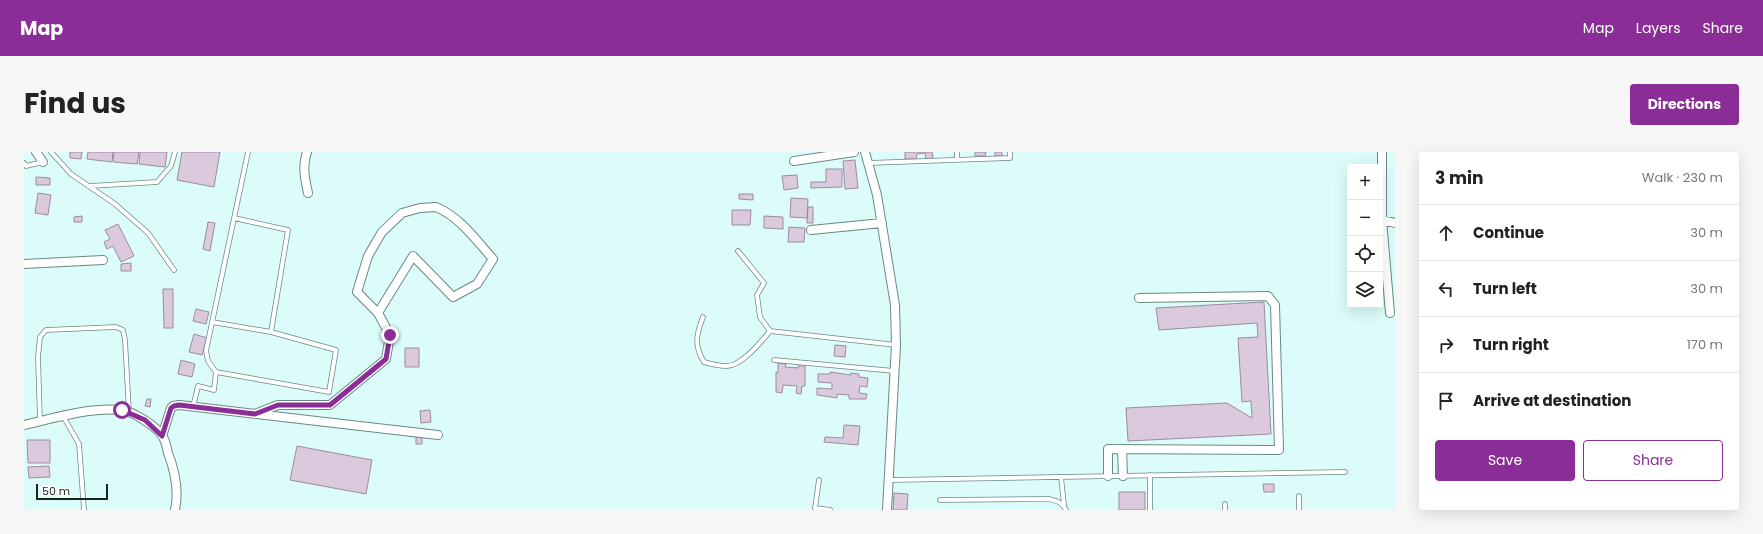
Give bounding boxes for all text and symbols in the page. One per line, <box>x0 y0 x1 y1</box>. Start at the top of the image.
text: Map <box>20 15 63 42</box>
text: Map <box>1583 18 1614 38</box>
text: Layers <box>1636 18 1680 38</box>
text: Share <box>1702 18 1743 38</box>
text: Find us <box>24 84 126 123</box>
button: Directions <box>1630 84 1739 125</box>
map controls <box>1347 164 1383 308</box>
button: + <box>1347 164 1383 200</box>
text: 3 min <box>1435 166 1483 190</box>
text: Walk · 230 m <box>1642 168 1723 187</box>
button: − <box>1347 200 1383 236</box>
icon: ahead <box>1435 222 1457 244</box>
text: Continue <box>1473 222 1544 243</box>
text: 30 m <box>1690 223 1723 242</box>
button: locate <box>1347 236 1383 272</box>
button: layers <box>1347 272 1383 308</box>
icon: left <box>1435 278 1457 300</box>
text: Turn left <box>1473 278 1537 299</box>
text: 30 m <box>1690 279 1723 298</box>
route end <box>381 326 399 344</box>
icon: right <box>1435 334 1457 356</box>
text: Turn right <box>1473 334 1549 355</box>
text: 170 m <box>1687 335 1723 354</box>
icon: arrive <box>1435 390 1457 412</box>
text: Arrive at destination <box>1473 390 1631 411</box>
route start <box>113 401 131 419</box>
button: Save <box>1435 440 1575 481</box>
button: Share <box>1583 440 1723 481</box>
scale bar <box>36 482 108 501</box>
text: 50 m <box>42 483 70 499</box>

